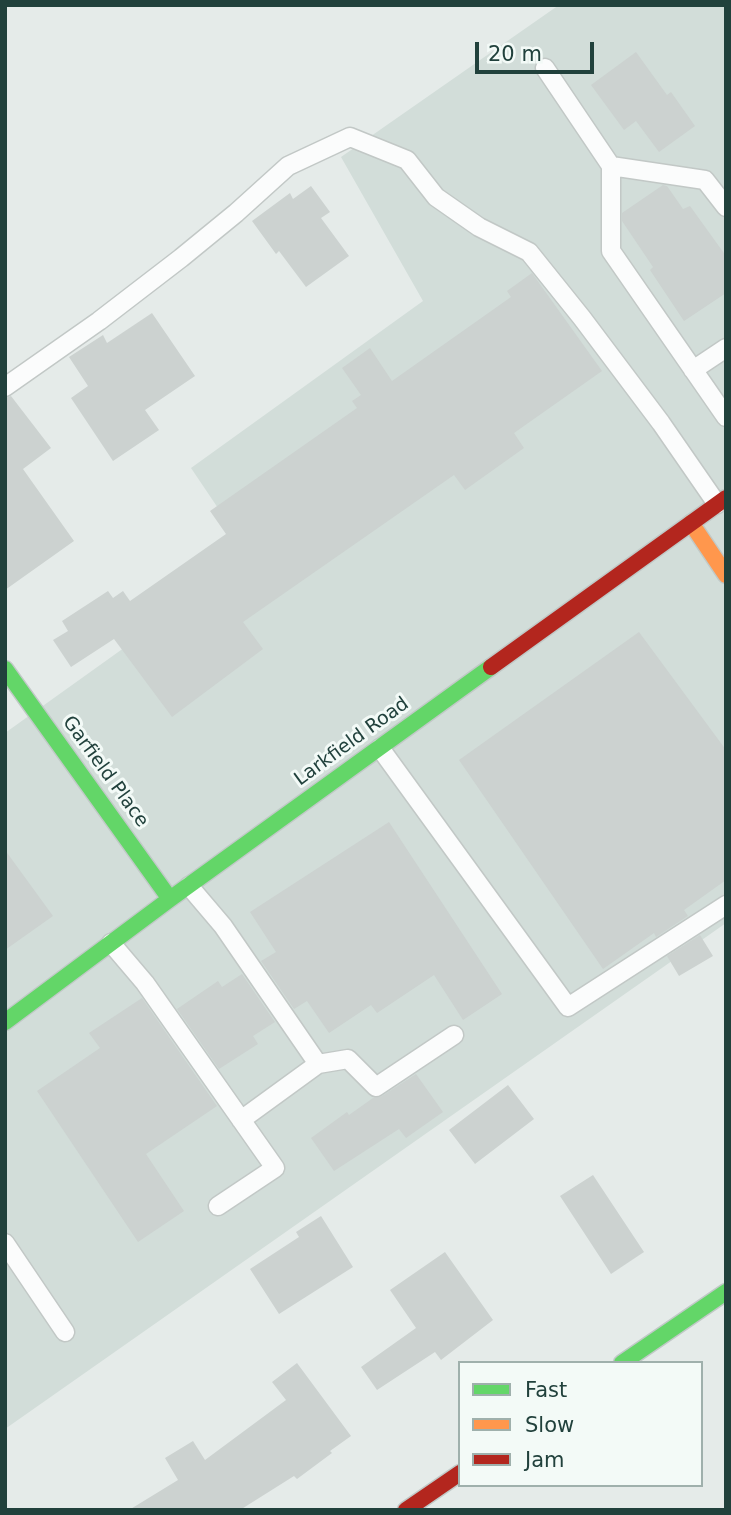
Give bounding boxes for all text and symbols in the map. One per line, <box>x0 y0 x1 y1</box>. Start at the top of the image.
scale bar <box>479 28 598 72</box>
text: 20 m <box>488 42 542 66</box>
street label: Larkfield Road <box>290 693 414 791</box>
street label: Garfield Place <box>57 712 153 832</box>
legend <box>458 1361 703 1487</box>
text: Fast <box>525 1378 567 1402</box>
text: Slow <box>525 1413 574 1437</box>
text: Jam <box>525 1448 565 1472</box>

